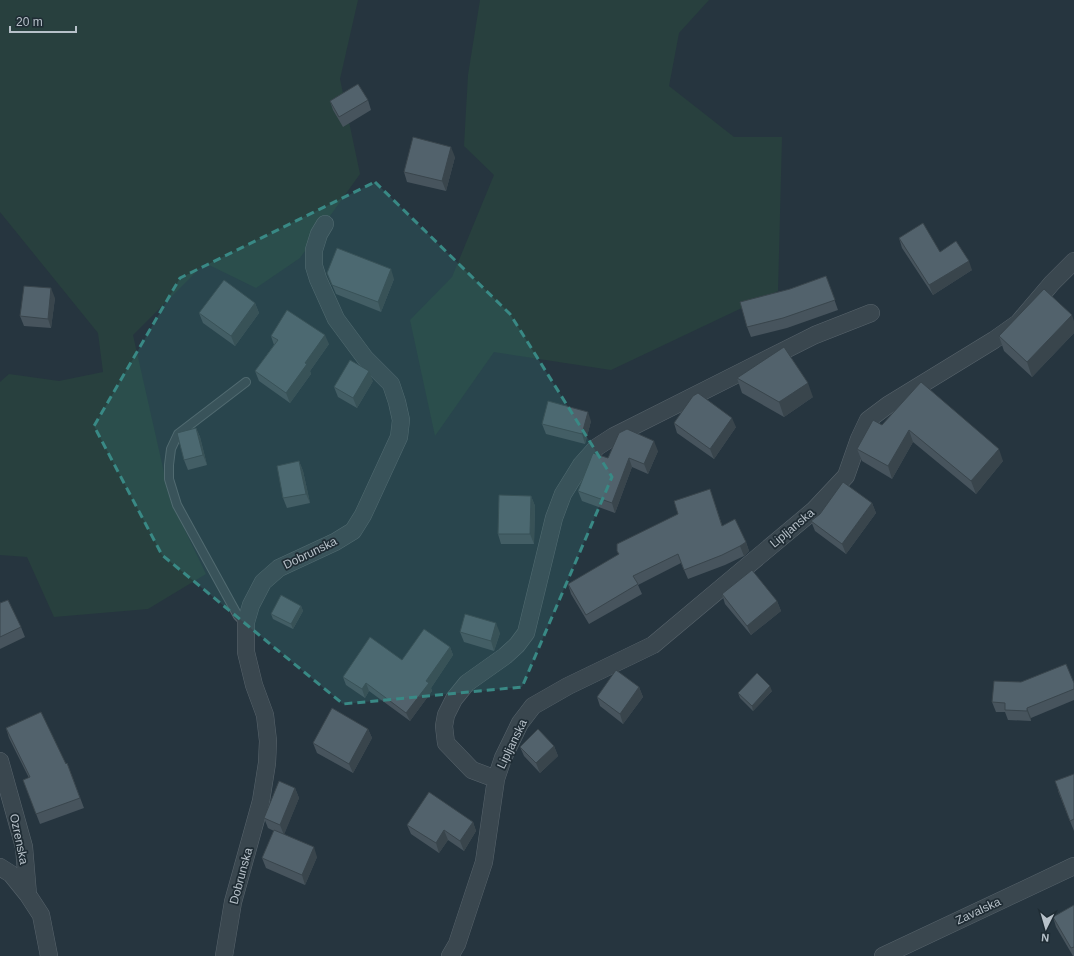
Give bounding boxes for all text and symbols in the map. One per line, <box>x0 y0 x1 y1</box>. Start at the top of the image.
scale bar <box>10 8 76 34</box>
text: 20 m <box>16 15 43 29</box>
street label: Lipljanska <box>767 505 817 551</box>
street label: Dobrunska <box>281 534 339 572</box>
street label: Lipljanska <box>494 717 530 771</box>
street label: Ozrenska <box>7 812 31 866</box>
street label: Dobrunska <box>227 846 255 906</box>
street label: Zavalska <box>953 894 1003 927</box>
north arrow <box>1026 908 1066 948</box>
text: N <box>1041 932 1050 944</box>

